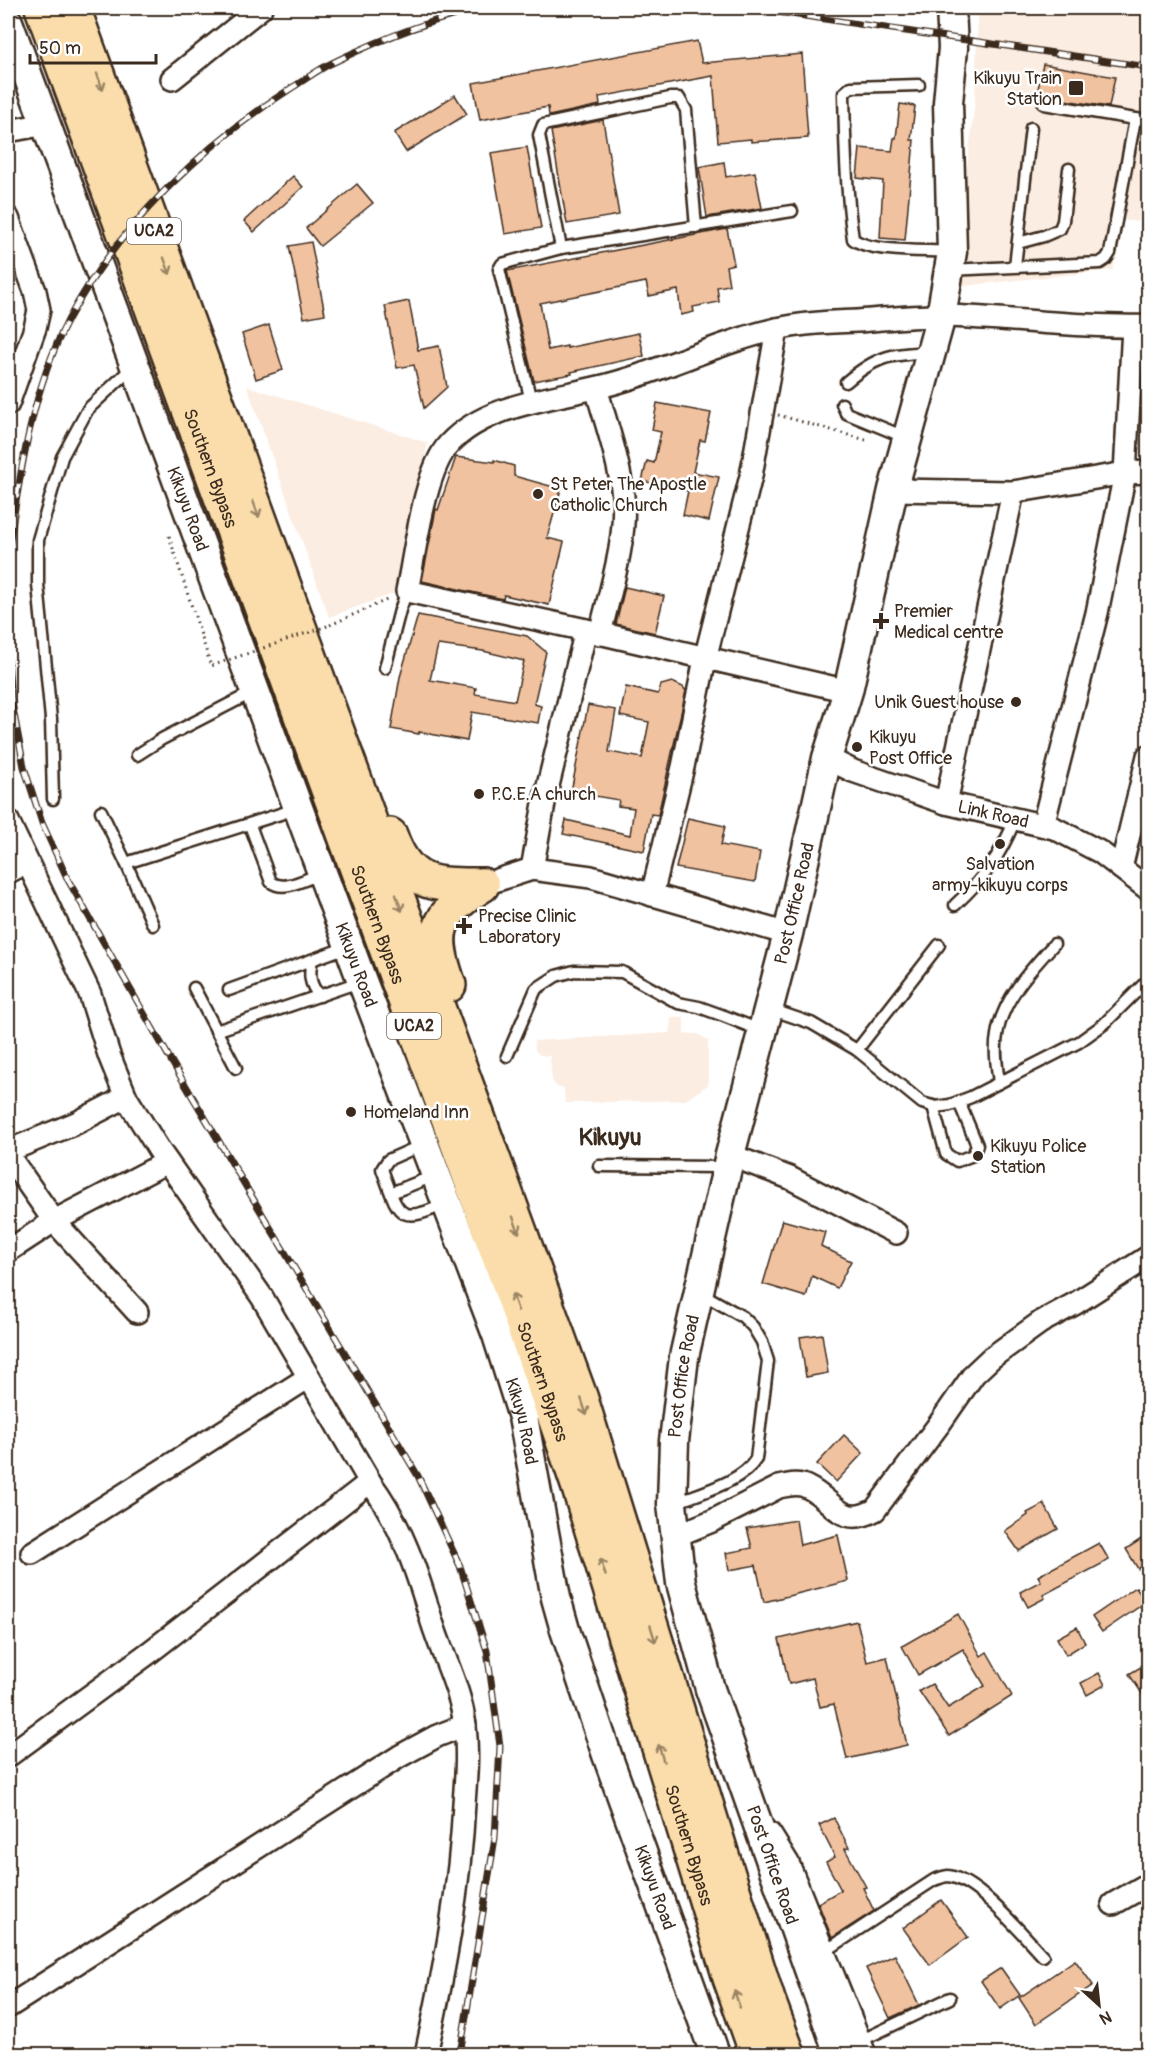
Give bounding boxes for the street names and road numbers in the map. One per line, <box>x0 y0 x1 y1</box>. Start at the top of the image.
road number: UCA2 <box>127 218 181 244</box>
street label: Southern Bypass <box>178 405 243 531</box>
street label: Kikuyu Road <box>162 463 214 554</box>
street label: Link Road <box>956 795 1031 833</box>
street label: Post Office Road <box>769 840 819 967</box>
street label: Southern Bypass <box>345 862 410 987</box>
street label: Kikuyu Road <box>330 919 382 1010</box>
road number: UCA2 <box>387 1013 441 1039</box>
street label: Post Office Road <box>663 1312 705 1439</box>
street label: Southern Bypass <box>511 1319 574 1445</box>
street label: Kikuyu Road <box>500 1375 543 1466</box>
street label: Southern Bypass <box>660 1782 718 1908</box>
street label: Post Office Road <box>741 1802 803 1928</box>
street label: Kikuyu Road <box>629 1842 681 1933</box>

